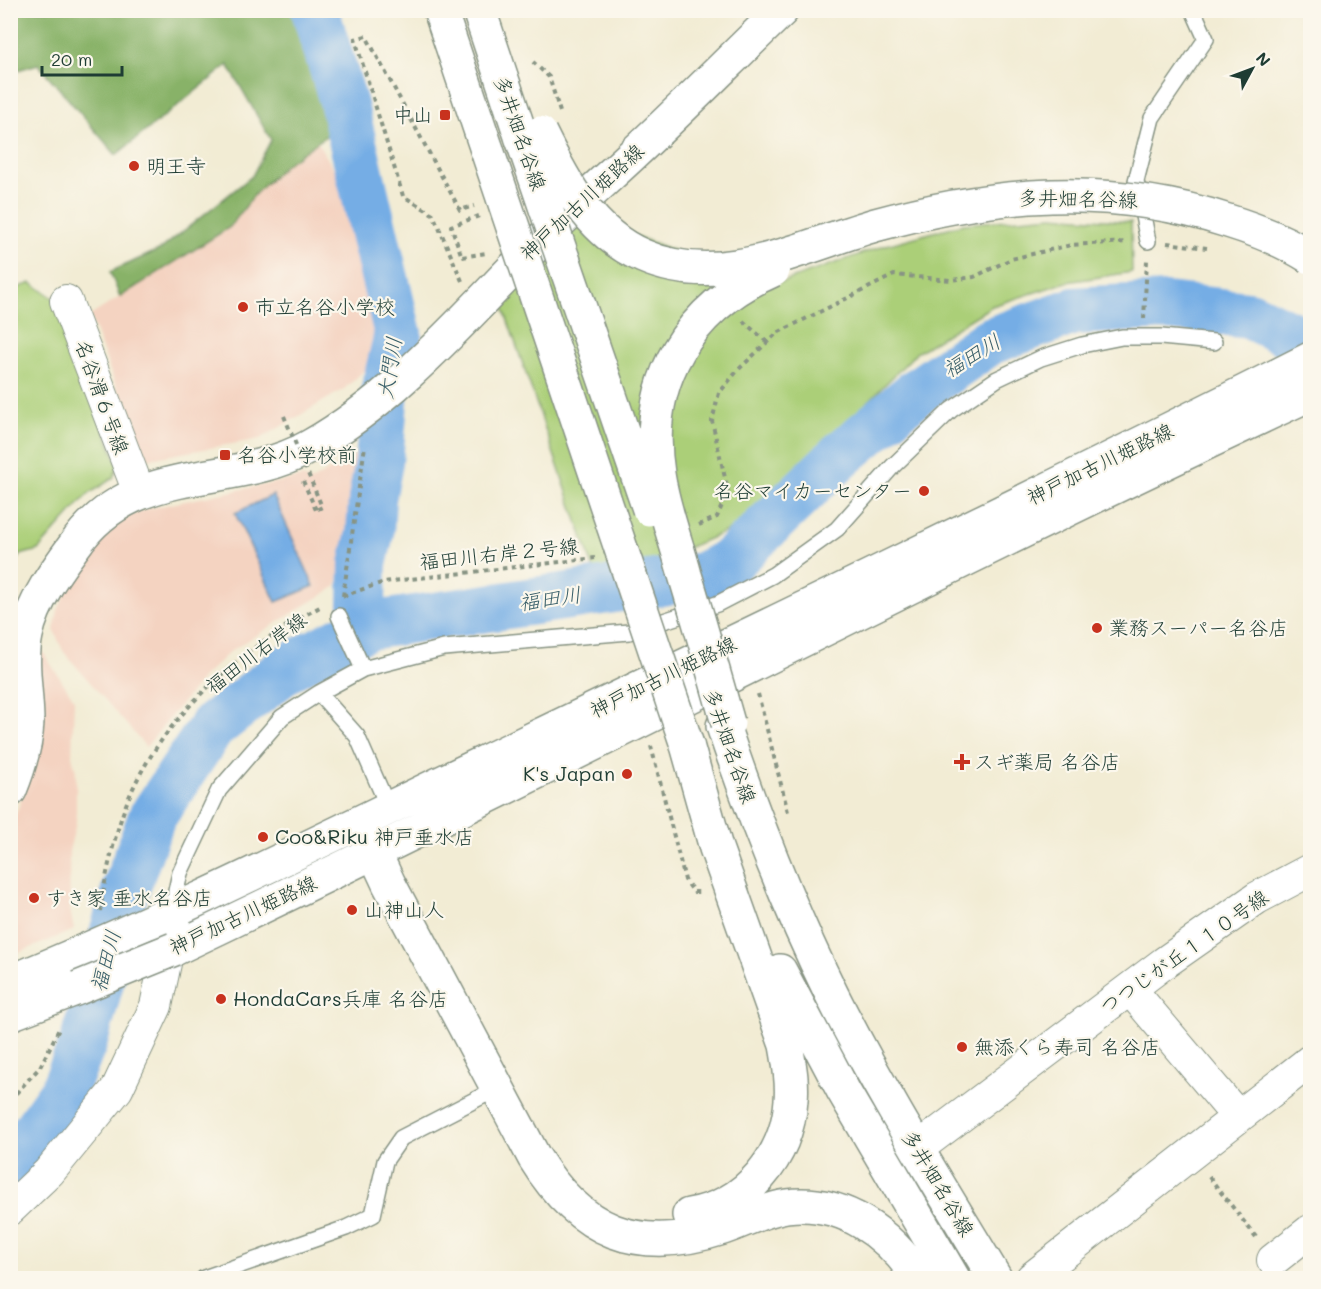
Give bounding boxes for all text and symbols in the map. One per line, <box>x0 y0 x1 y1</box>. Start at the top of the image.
scale bar <box>42 39 122 77</box>
north arrow <box>1222 39 1282 99</box>
text: 20 m <box>51 47 92 71</box>
text: N <box>1252 47 1276 70</box>
street label: 多井畑名谷線 <box>489 72 553 194</box>
place label: 中山 <box>393 101 433 127</box>
marker: 中山 <box>438 108 452 122</box>
street label: 神戸加古川姫路線 <box>514 137 649 265</box>
place label: 明王寺 <box>146 152 206 178</box>
marker: 明王寺 <box>127 159 141 173</box>
street label: 多井畑名谷線 <box>1018 184 1138 212</box>
place label: 市立名谷小学校 <box>255 293 395 319</box>
marker: 市立名谷小学校 <box>236 300 250 314</box>
water label: 福田川 <box>937 327 1005 383</box>
water label: 大門川 <box>370 335 407 401</box>
street label: 名谷滑６号線 <box>70 336 136 457</box>
street label: 神戸加古川姫路線 <box>1022 416 1177 510</box>
place label: 名谷小学校前 <box>237 441 357 467</box>
marker: 名谷小学校前 <box>218 448 232 462</box>
place label: 名谷マイカーセンター <box>714 477 912 503</box>
marker: 名谷マイカーセンター <box>917 484 931 498</box>
street label: 福田川右岸２号線 <box>418 532 580 574</box>
water label: 福田川 <box>517 580 583 615</box>
street label: 福田川右岸線 <box>200 606 311 699</box>
place label: 業務スーパー名谷店 <box>1109 614 1288 640</box>
marker: 業務スーパー名谷店 <box>1090 621 1104 635</box>
street label: 神戸加古川姫路線 <box>585 629 740 723</box>
street label: 多井畑名谷線 <box>699 685 763 807</box>
place label: スギ薬局 名谷店 <box>974 748 1120 774</box>
marker: スギ薬局 名谷店 <box>955 755 969 769</box>
place label: K's Japan <box>523 760 615 786</box>
marker: K's Japan <box>620 767 634 781</box>
place label: Coo&Riku 神戸垂水店 <box>275 823 474 849</box>
marker: Coo&Riku 神戸垂水店 <box>256 830 270 844</box>
street label: 神戸加古川姫路線 <box>165 869 321 960</box>
street label: つつじが丘１１０号線 <box>1094 883 1273 1019</box>
place label: すき家 垂水名谷店 <box>46 884 212 910</box>
marker: すき家 垂水名谷店 <box>27 891 41 905</box>
place label: 山神山人 <box>364 896 444 922</box>
marker: 山神山人 <box>345 903 359 917</box>
water label: 福田川 <box>83 927 126 995</box>
place label: HondaCars兵庫 名谷店 <box>233 985 448 1011</box>
marker: HondaCars兵庫 名谷店 <box>214 992 228 1006</box>
place label: 無添くら寿司 名谷店 <box>974 1033 1160 1059</box>
marker: 無添くら寿司 名谷店 <box>955 1040 969 1054</box>
street label: 多井畑名谷線 <box>897 1124 981 1241</box>

